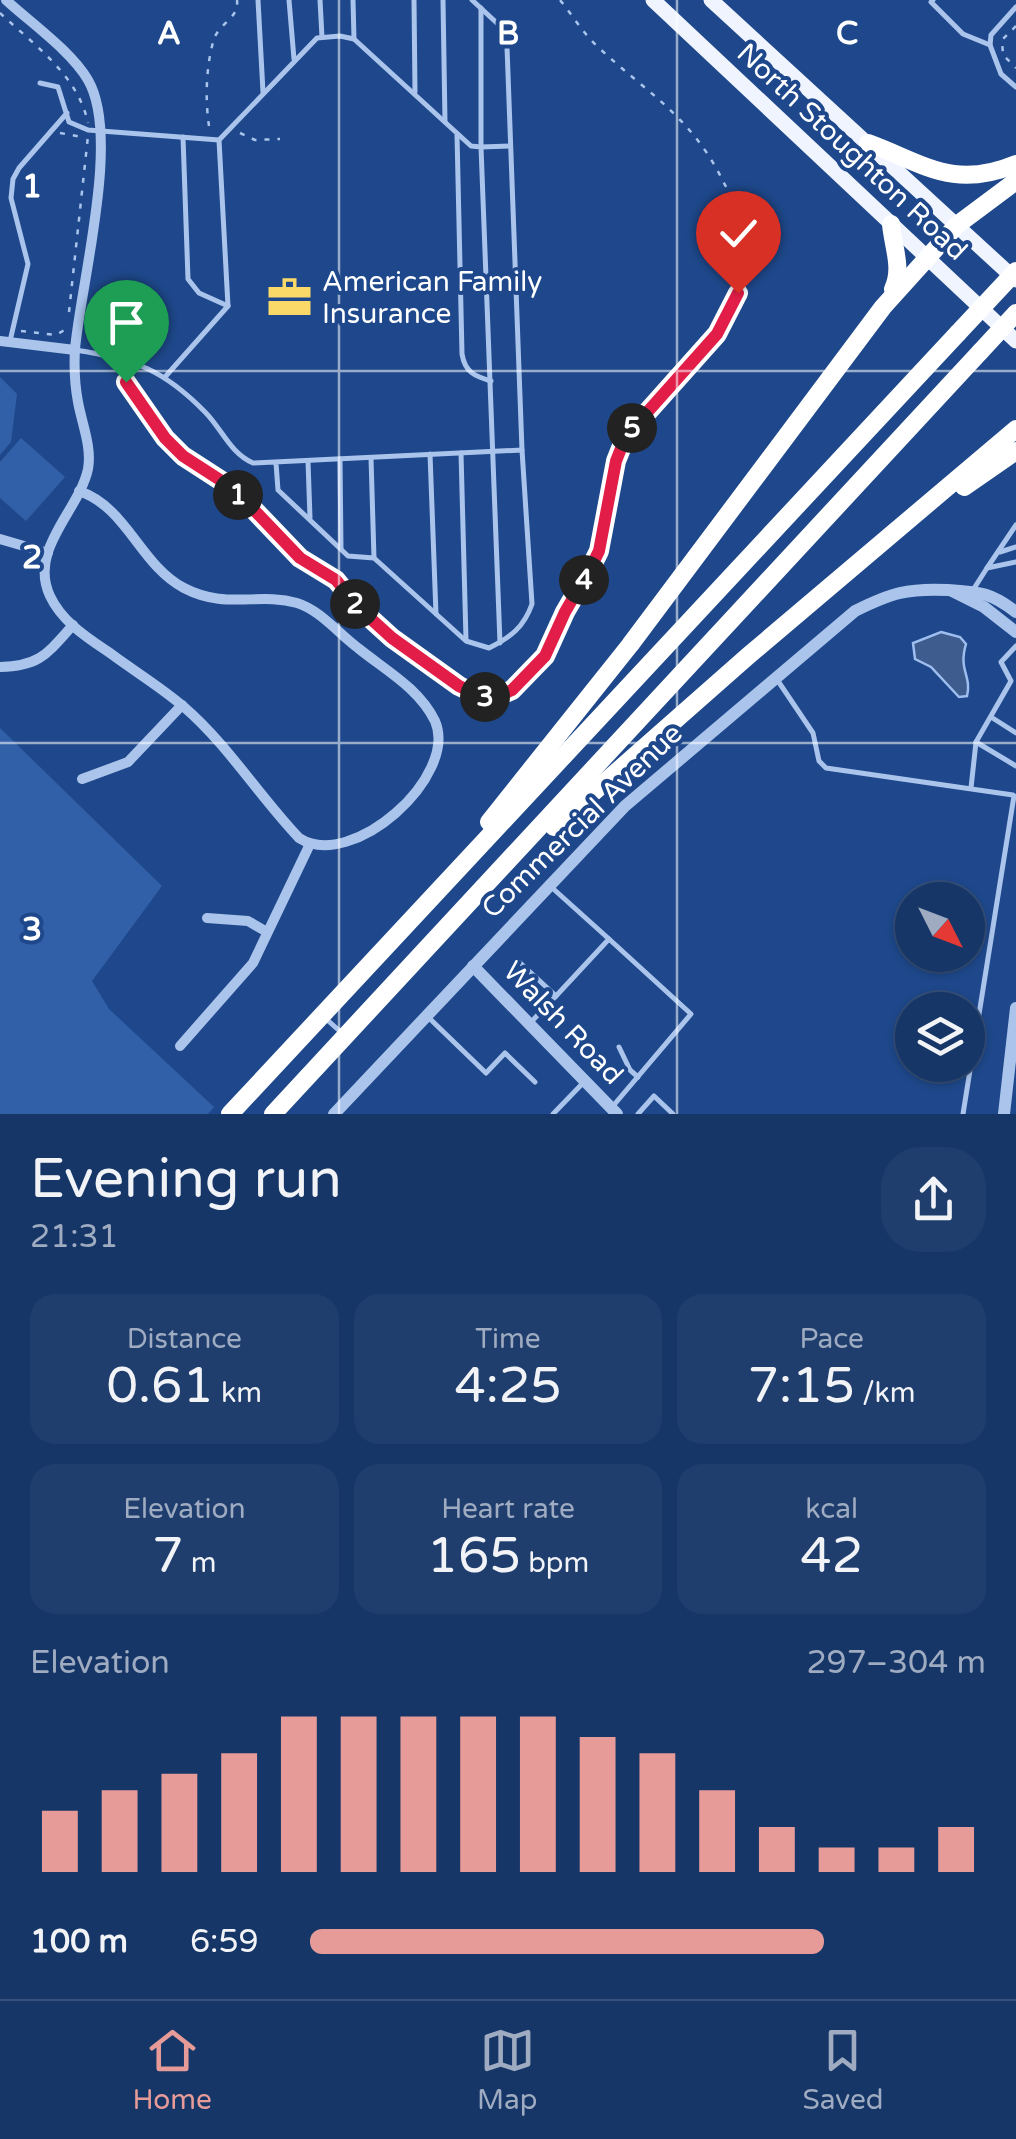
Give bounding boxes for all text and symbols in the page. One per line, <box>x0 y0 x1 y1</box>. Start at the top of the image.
text: A <box>157 15 181 53</box>
text: B <box>497 15 519 53</box>
text: C <box>836 15 858 53</box>
street label: North Stoughton Road <box>730 36 974 268</box>
text: 1 <box>22 168 42 206</box>
pin <box>696 191 781 294</box>
icon: check <box>711 206 766 261</box>
place label: American Family Insurance <box>322 265 542 331</box>
office icon: American Family Insurance <box>265 274 313 322</box>
pin <box>84 280 169 383</box>
icon: arrive <box>99 295 154 350</box>
pin: 5 <box>607 403 657 453</box>
text: 5 <box>623 411 641 445</box>
pin: 1 <box>213 470 263 520</box>
text: 1 <box>229 478 247 512</box>
text: 2 <box>22 539 42 577</box>
pin: 4 <box>559 555 609 605</box>
text: 4 <box>575 563 593 597</box>
pin: 2 <box>330 579 380 629</box>
text: 2 <box>346 587 364 621</box>
pin: 3 <box>460 672 510 722</box>
text: 3 <box>476 680 494 714</box>
street label: Commercial Avenue <box>475 716 689 926</box>
north arrow <box>895 882 985 972</box>
map controls <box>895 882 985 1082</box>
text: 3 <box>22 911 42 949</box>
street label: Walsh Road <box>496 954 630 1092</box>
button: layers <box>895 992 985 1082</box>
text: Evening run <box>30 1147 342 1213</box>
button: share <box>881 1147 986 1252</box>
text: 21:31 <box>30 1218 119 1256</box>
text: Distance <box>127 1322 242 1356</box>
text: Time <box>475 1322 541 1356</box>
text: Pace <box>799 1322 864 1356</box>
text: 0.61 <box>107 1356 214 1416</box>
text: 4:25 <box>454 1356 562 1416</box>
text: 7:15 <box>748 1356 855 1416</box>
text: km <box>214 1376 262 1410</box>
text: /km <box>855 1376 916 1410</box>
text: Elevation <box>123 1492 246 1526</box>
text: Heart rate <box>441 1492 575 1526</box>
text: kcal <box>805 1492 858 1526</box>
text: 7 <box>152 1526 184 1586</box>
text: 165 <box>427 1526 521 1586</box>
text: 42 <box>800 1526 863 1586</box>
text: m <box>184 1546 217 1580</box>
text: bpm <box>521 1546 589 1580</box>
text: Elevation <box>30 1644 170 1682</box>
text: 297–304 m <box>806 1644 986 1682</box>
text: 100 m <box>30 1923 128 1961</box>
text: 6:59 <box>190 1923 259 1961</box>
tab: Home <box>133 2023 212 2117</box>
tab: Map <box>477 2023 537 2117</box>
tab: Saved <box>803 2023 883 2117</box>

